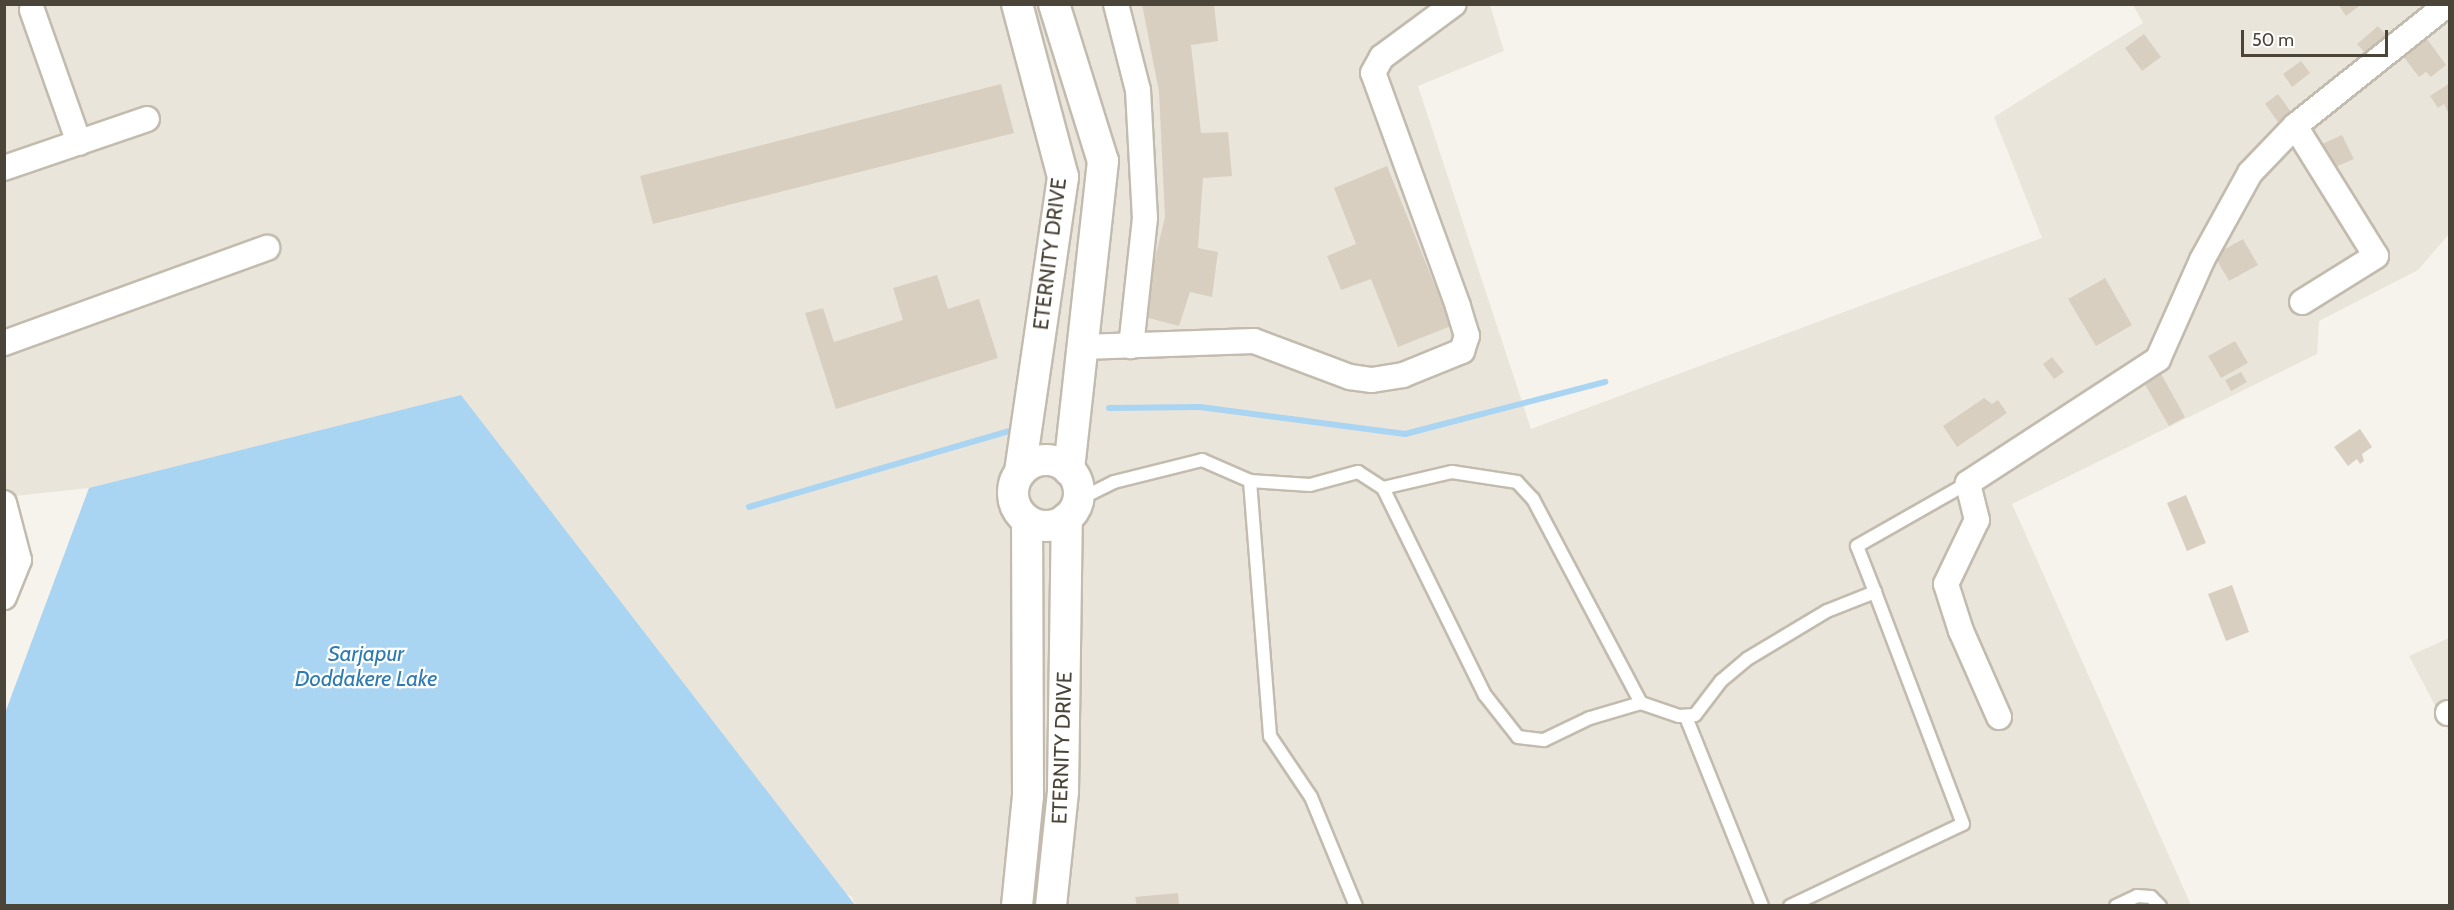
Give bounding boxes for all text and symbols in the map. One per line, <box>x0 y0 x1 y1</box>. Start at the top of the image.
scale bar <box>2244 18 2391 56</box>
text: 50 m <box>2252 29 2294 51</box>
street label: ETERNITY DRIVE <box>1028 177 1072 331</box>
water label: Sarjapur Doddakere Lake <box>295 640 437 692</box>
street label: ETERNITY DRIVE <box>1047 671 1077 825</box>

